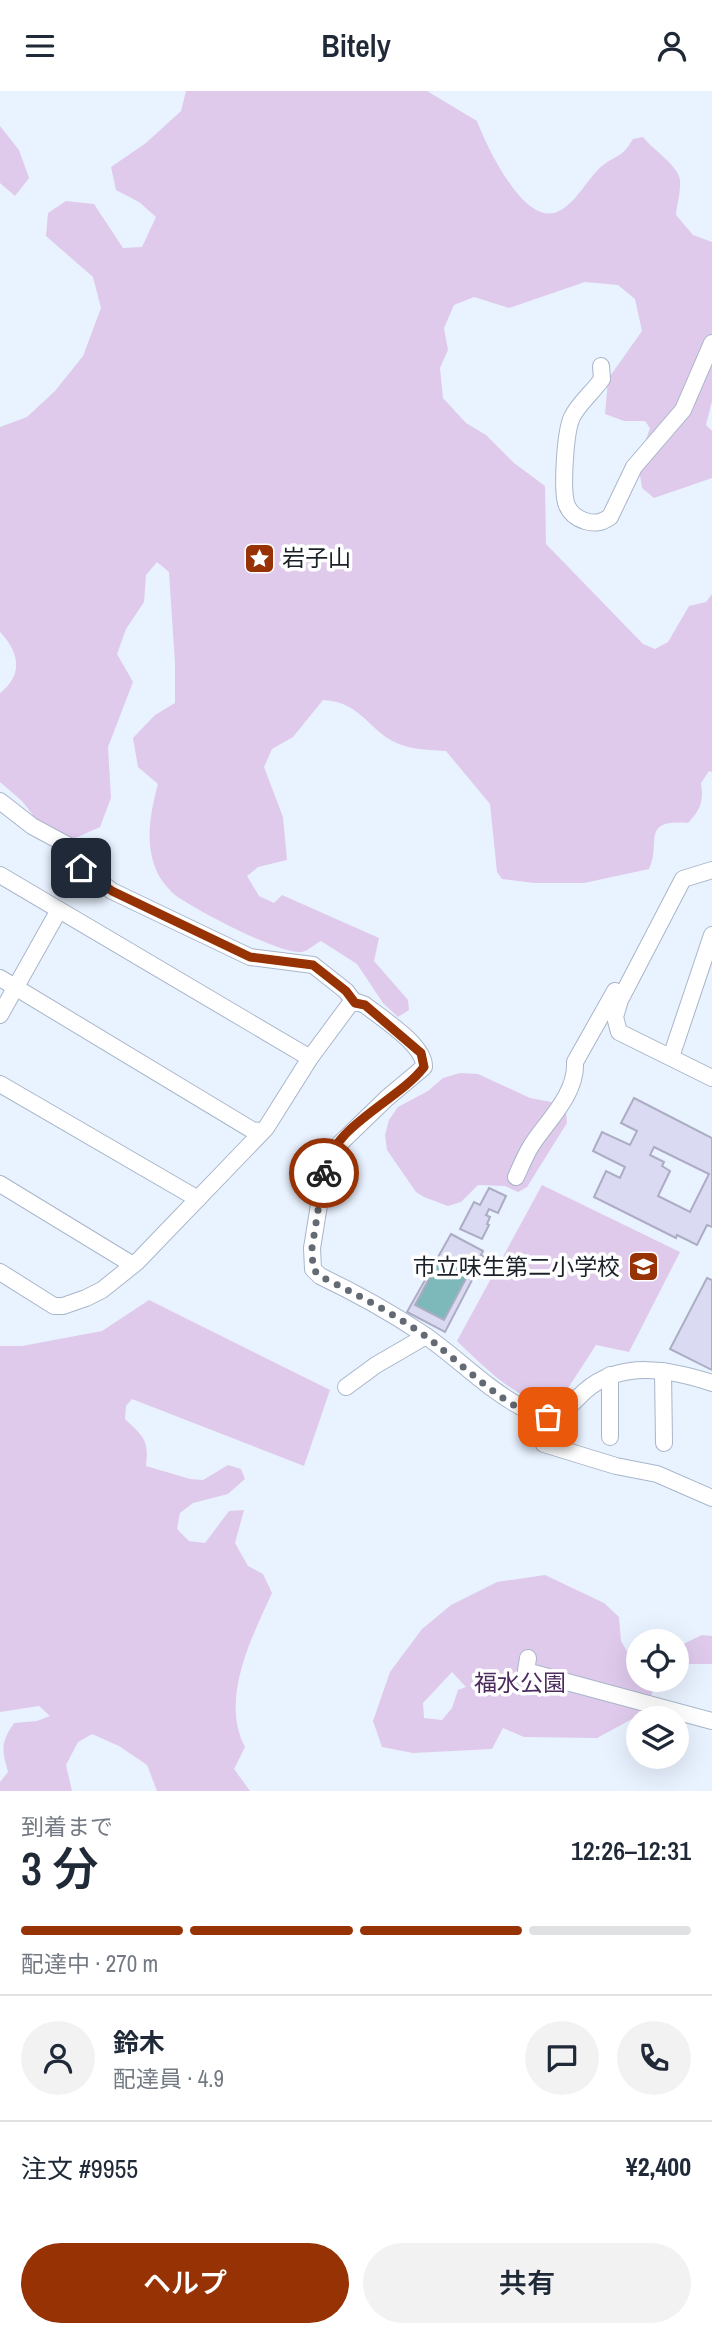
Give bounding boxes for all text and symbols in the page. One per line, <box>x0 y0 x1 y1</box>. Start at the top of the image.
text: Bitely <box>321 24 391 67</box>
icon: menu <box>21 27 59 65</box>
icon: person <box>653 27 691 65</box>
place icon: 岩子山 <box>242 541 276 575</box>
place label: 岩子山 <box>282 542 351 573</box>
pin <box>51 838 111 898</box>
icon: home <box>62 849 100 887</box>
courier <box>289 1138 359 1208</box>
icon: bike <box>305 1154 343 1192</box>
school or university icon: 市立味生第二小学校 <box>626 1250 660 1284</box>
place label: 市立味生第二小学校 <box>413 1251 620 1282</box>
pin <box>518 1387 578 1447</box>
icon: bag <box>529 1398 567 1436</box>
map controls <box>626 1629 689 1769</box>
button: locate <box>626 1629 689 1692</box>
park label: 福水公園 <box>474 1667 566 1698</box>
button: layers <box>626 1706 689 1769</box>
text: 到着まで <box>21 1811 113 1842</box>
text: 12:26–12:31 <box>571 1833 691 1868</box>
text: 3 分 <box>21 1837 98 1899</box>
text: 配達中 · 270 m <box>21 1948 158 1979</box>
button: person <box>21 2021 95 2095</box>
button: chat <box>525 2021 599 2095</box>
button: phone <box>617 2021 691 2095</box>
text: 鈴木 <box>113 2025 165 2060</box>
text: 配達員 · 4.9 <box>113 2063 224 2094</box>
text: ¥2,400 <box>626 2149 691 2184</box>
text: 注文 #9955 <box>21 2151 138 2186</box>
button: ヘルプ <box>21 2243 349 2323</box>
button: 共有 <box>363 2243 691 2323</box>

